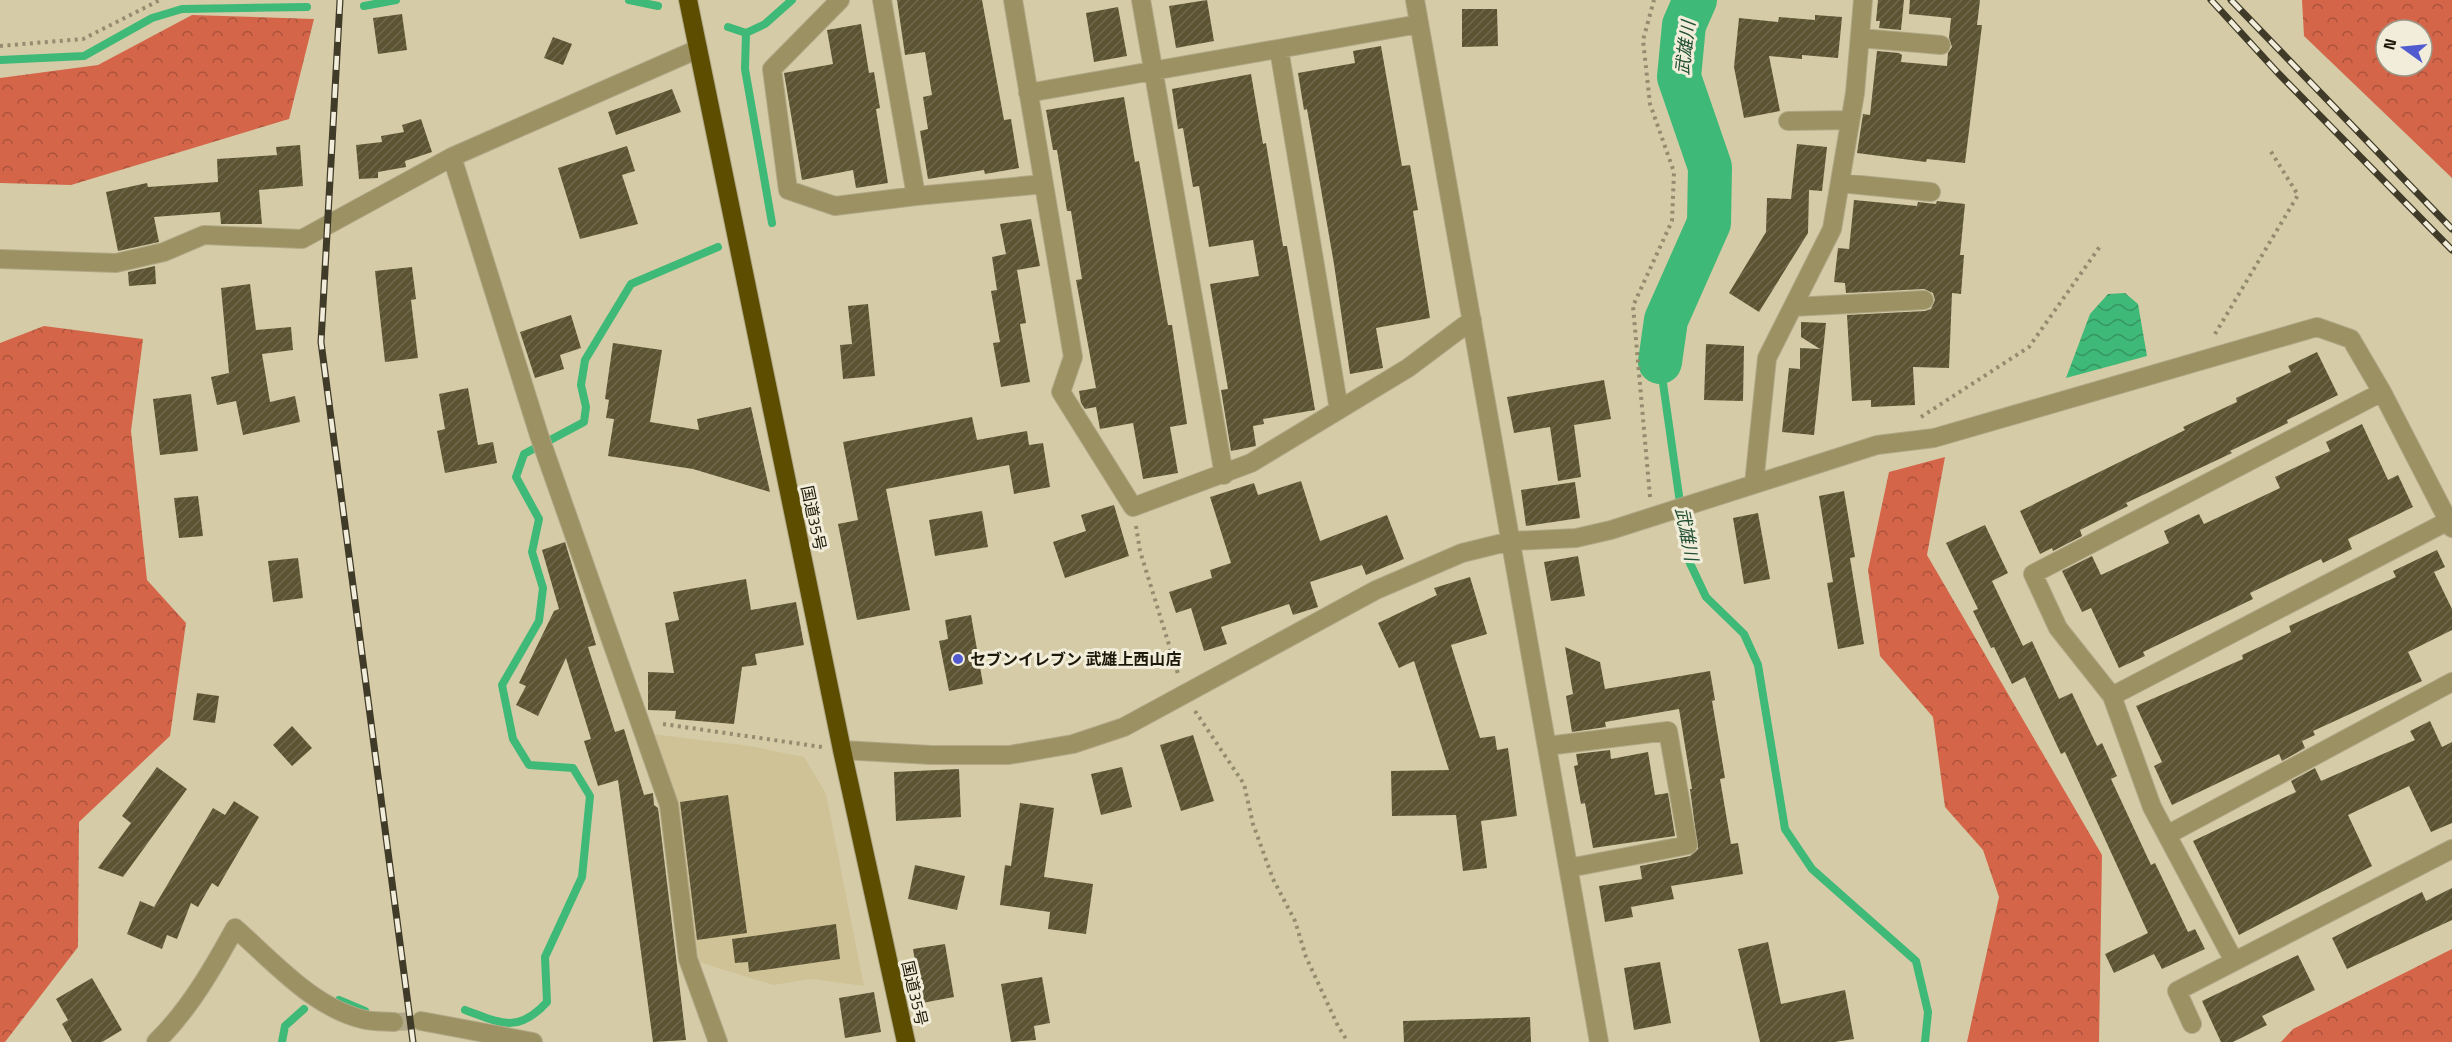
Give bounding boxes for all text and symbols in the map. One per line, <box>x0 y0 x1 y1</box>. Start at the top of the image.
water label: 武雄川 <box>1668 18 1702 76</box>
north arrow <box>2374 18 2434 78</box>
text: N <box>2376 36 2403 53</box>
street label: 国道35号 <box>795 483 833 553</box>
water label: 武雄川 <box>1669 505 1706 565</box>
place label: セブンイレブン 武雄上西山店 <box>970 647 1182 671</box>
marker: セブンイレブン 武雄上西山店 <box>951 652 965 666</box>
street label: 国道35号 <box>896 958 934 1028</box>

